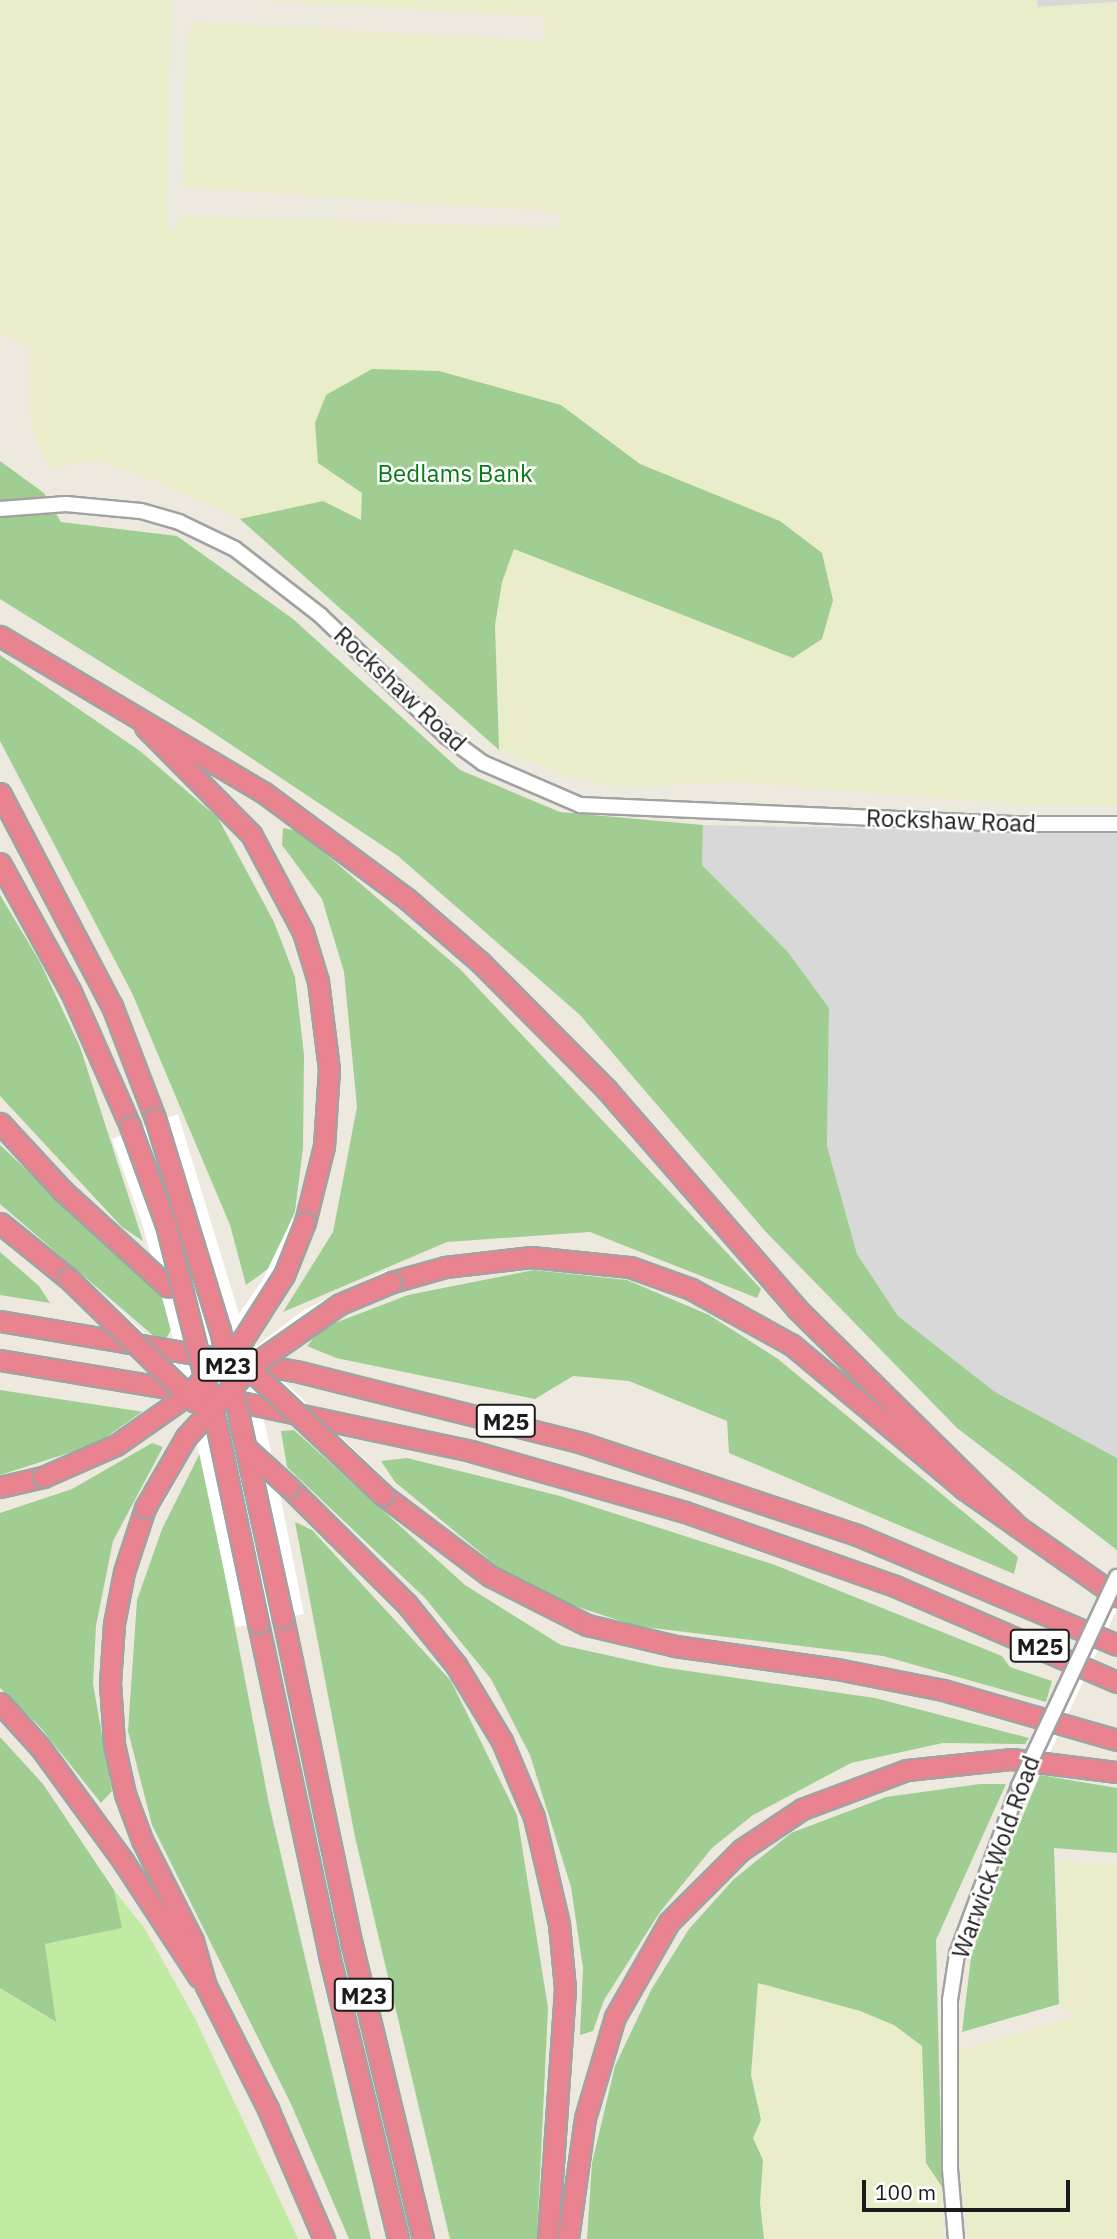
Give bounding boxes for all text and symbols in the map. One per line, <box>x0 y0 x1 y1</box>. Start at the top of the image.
park label: Bedlams Bank <box>377 460 533 488</box>
street label: Rockshaw Road <box>328 620 472 758</box>
street label: Rockshaw Road <box>865 804 1037 838</box>
road number: M23 <box>196 1346 260 1384</box>
road number: M25 <box>475 1402 538 1440</box>
road number: M25 <box>1009 1626 1072 1666</box>
street label: Warwick Wold Road <box>946 1752 1046 1962</box>
road number: M23 <box>332 1976 396 2014</box>
scale bar <box>865 2166 1073 2210</box>
text: 100 m <box>875 2178 936 2206</box>

